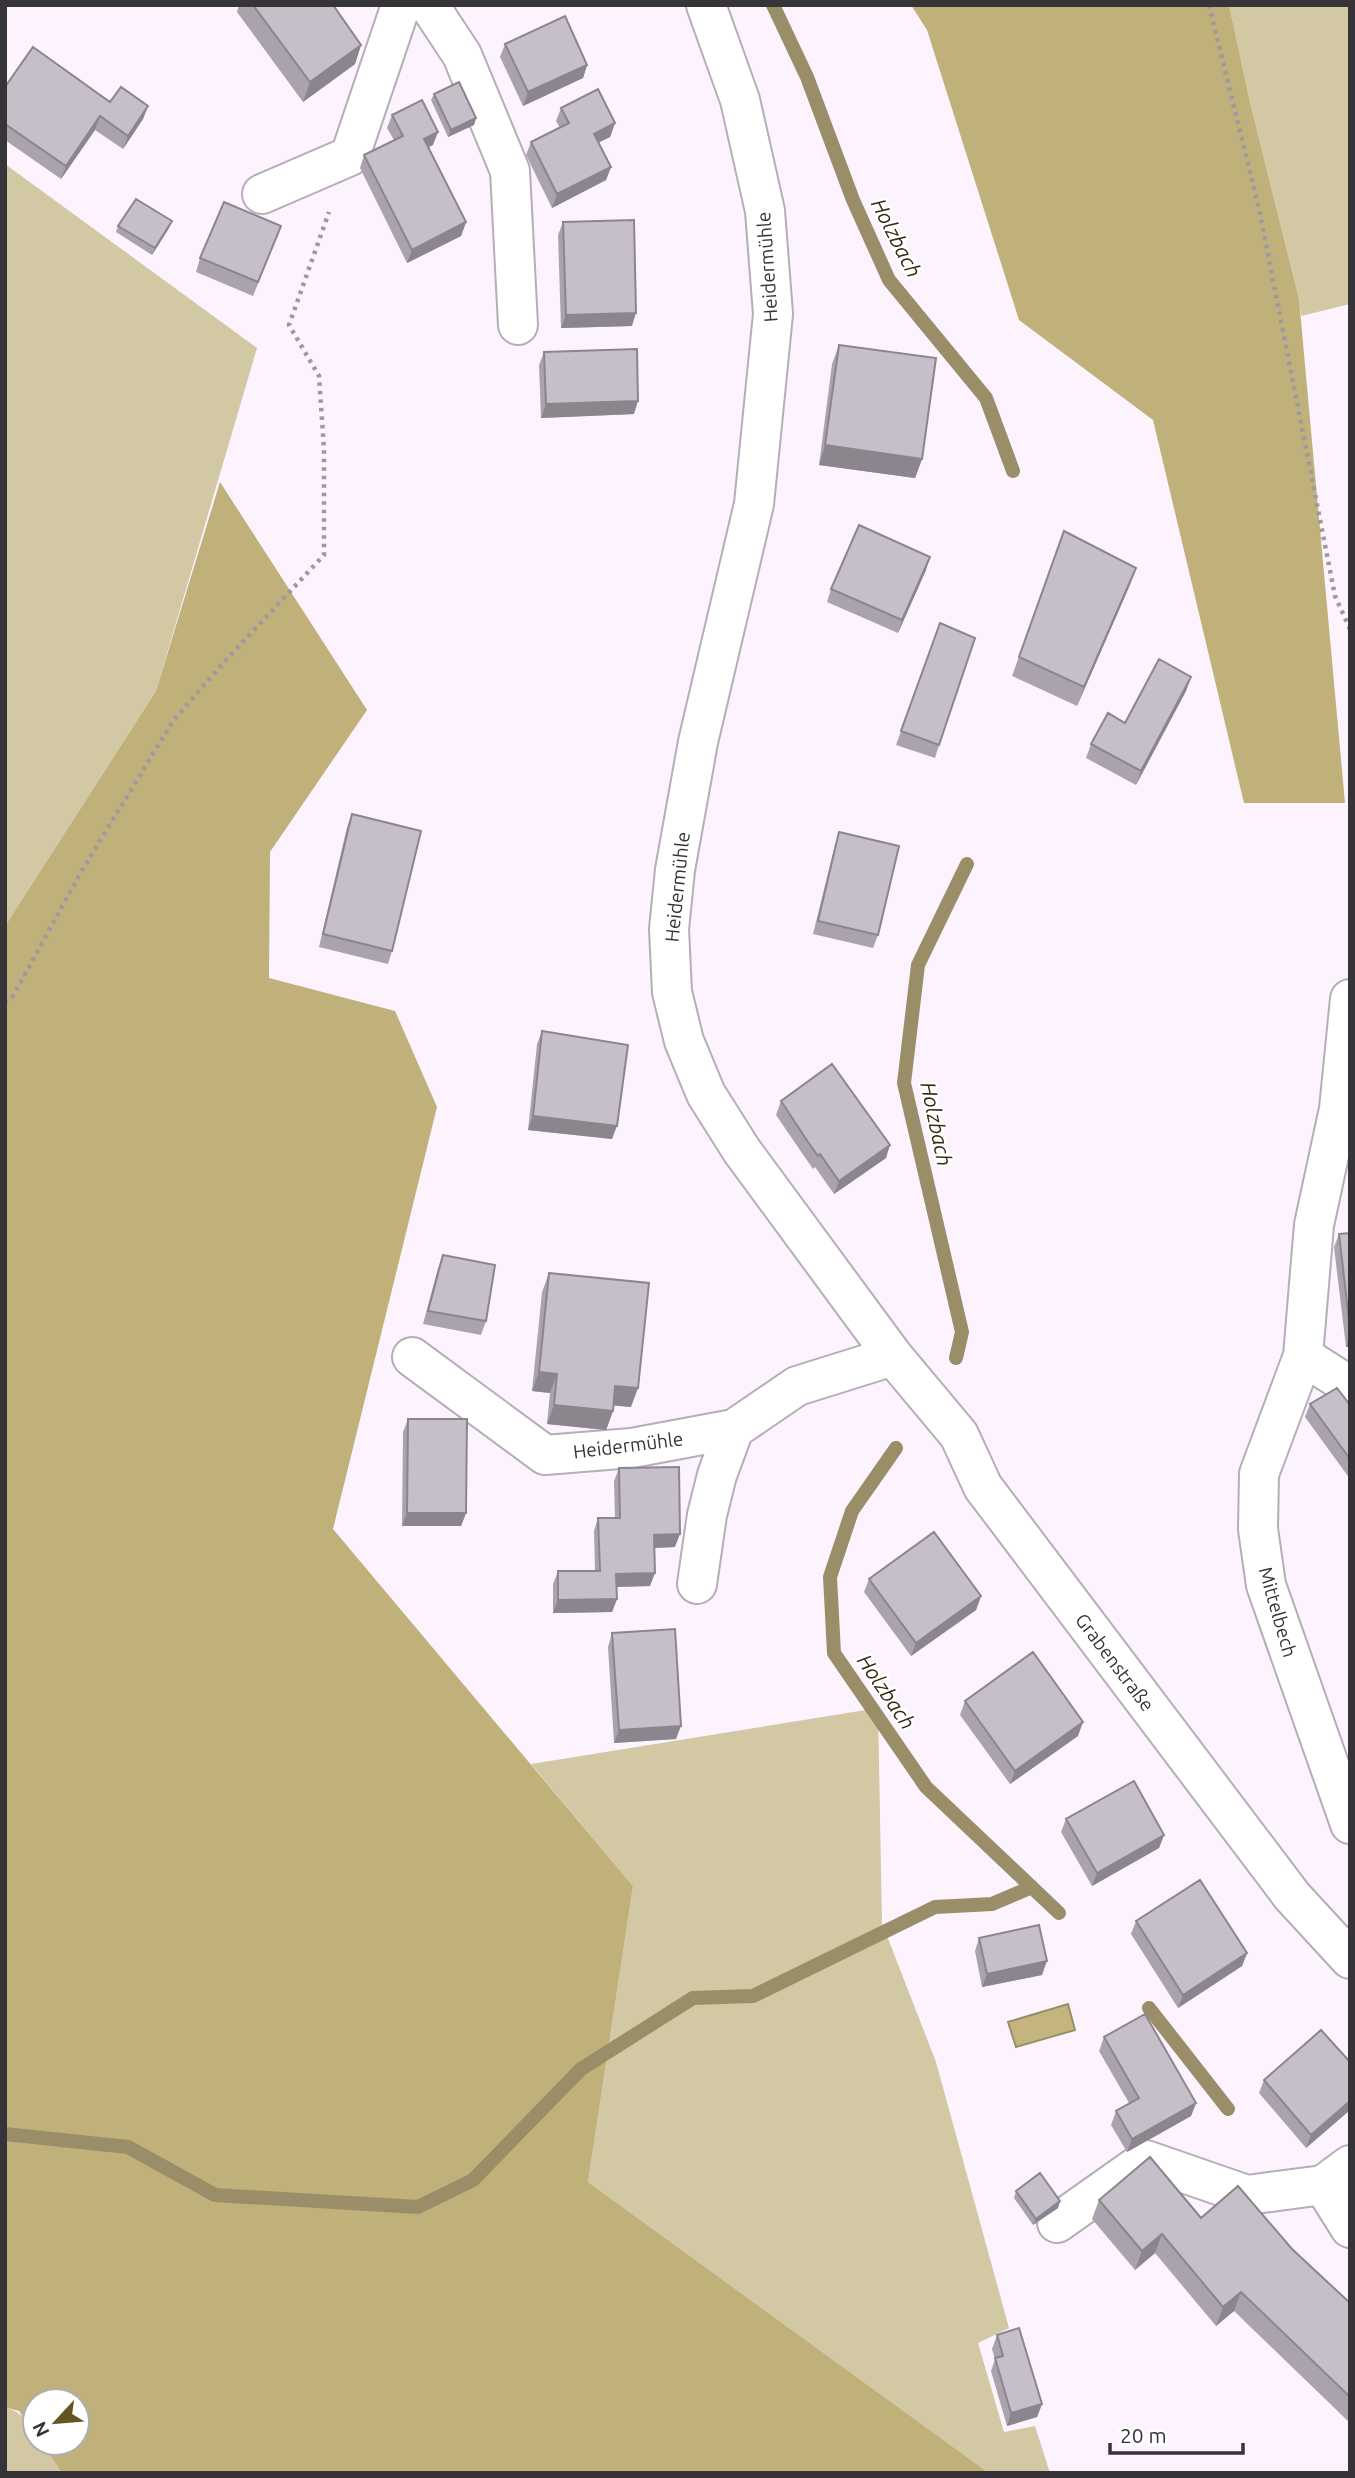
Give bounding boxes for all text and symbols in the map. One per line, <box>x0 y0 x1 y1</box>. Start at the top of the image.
water label: Holzbach <box>867 194 927 281</box>
street label: Heidermühle <box>752 211 782 323</box>
street label: Heidermühle <box>660 831 694 943</box>
water label: Holzbach <box>916 1080 958 1168</box>
street label: Heidermühle <box>572 1427 684 1463</box>
street label: Mittelbech <box>1255 1564 1301 1660</box>
street label: Grabenstraße <box>1071 1609 1159 1715</box>
water label: Holzbach <box>853 1649 921 1734</box>
north arrow <box>21 2387 91 2457</box>
scale bar <box>1110 2412 1243 2456</box>
text: N <box>28 2418 54 2441</box>
text: 20 m <box>1120 2423 1167 2447</box>

